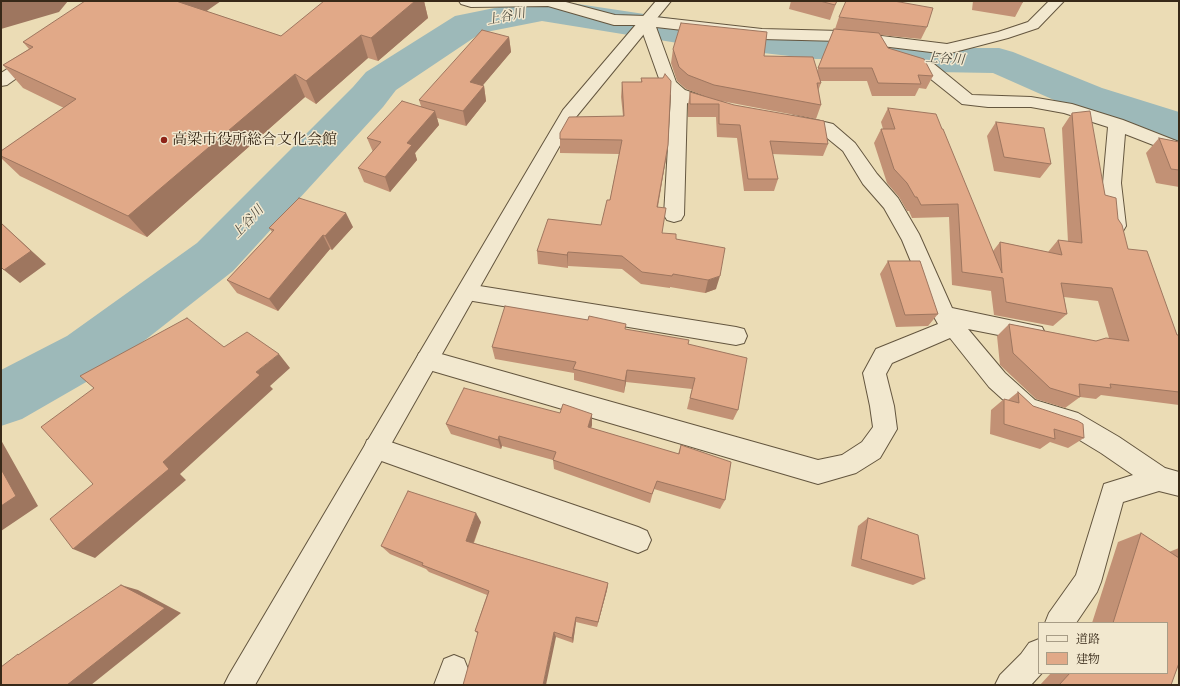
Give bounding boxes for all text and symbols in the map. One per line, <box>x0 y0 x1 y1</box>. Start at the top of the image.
water label: 上谷川 <box>485 6 527 28</box>
water label: 上谷川 <box>925 50 965 68</box>
place label: 高梁市役所総合文化会館 <box>172 131 337 149</box>
marker: 高梁市役所総合文化会館 <box>159 135 169 145</box>
water label: 上谷川 <box>229 202 267 242</box>
legend <box>1038 622 1168 674</box>
text: 道路 <box>1076 631 1100 647</box>
text: 建物 <box>1076 651 1100 667</box>

